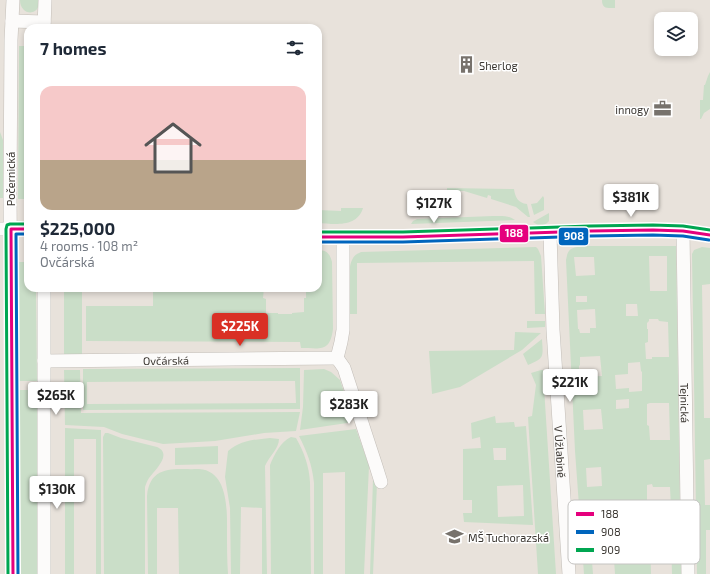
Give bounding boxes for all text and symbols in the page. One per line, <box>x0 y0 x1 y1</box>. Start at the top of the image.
map controls <box>654 12 698 56</box>
button: layers <box>654 12 698 56</box>
icon: filters <box>284 37 306 59</box>
text: 7 homes <box>40 38 107 58</box>
building icon: Sherlog <box>456 55 476 75</box>
place label: Sherlog <box>479 59 518 72</box>
office icon: innogy <box>652 99 672 119</box>
place label: innogy <box>615 103 649 116</box>
icon: home <box>137 112 209 184</box>
street label: Počernická <box>4 152 17 206</box>
pin: $381K <box>603 184 659 218</box>
text: $381K <box>613 189 649 205</box>
pin: $127K <box>406 190 462 224</box>
text: $127K <box>416 195 452 211</box>
text: $225,000 <box>40 218 115 238</box>
line badge: 188 <box>499 224 529 243</box>
text: 188 <box>505 226 523 239</box>
line badge: 908 <box>558 227 589 246</box>
text: 908 <box>564 229 584 242</box>
text: 4 rooms · 108 m² <box>40 238 138 254</box>
text: Ovčárská <box>40 254 95 270</box>
pin: $225K <box>212 313 268 347</box>
text: $225K <box>221 318 259 334</box>
street label: Ovčárská <box>143 353 189 366</box>
pin: $221K <box>542 369 598 403</box>
text: $221K <box>552 374 588 390</box>
pin: $265K <box>28 382 84 416</box>
street label: Tejnická <box>678 383 692 423</box>
text: $265K <box>37 387 75 403</box>
pin: $283K <box>321 391 377 425</box>
text: $283K <box>330 396 368 412</box>
street label: V Úžlabině <box>553 425 569 478</box>
pin: $130K <box>29 476 85 510</box>
text: $130K <box>39 481 75 497</box>
legend <box>568 500 700 564</box>
text: 188 <box>601 507 619 520</box>
text: 908 <box>601 525 621 538</box>
school or university icon: MŠ Tuchorazská <box>445 527 465 547</box>
place label: MŠ Tuchorazská <box>468 531 549 544</box>
text: 909 <box>601 543 620 556</box>

